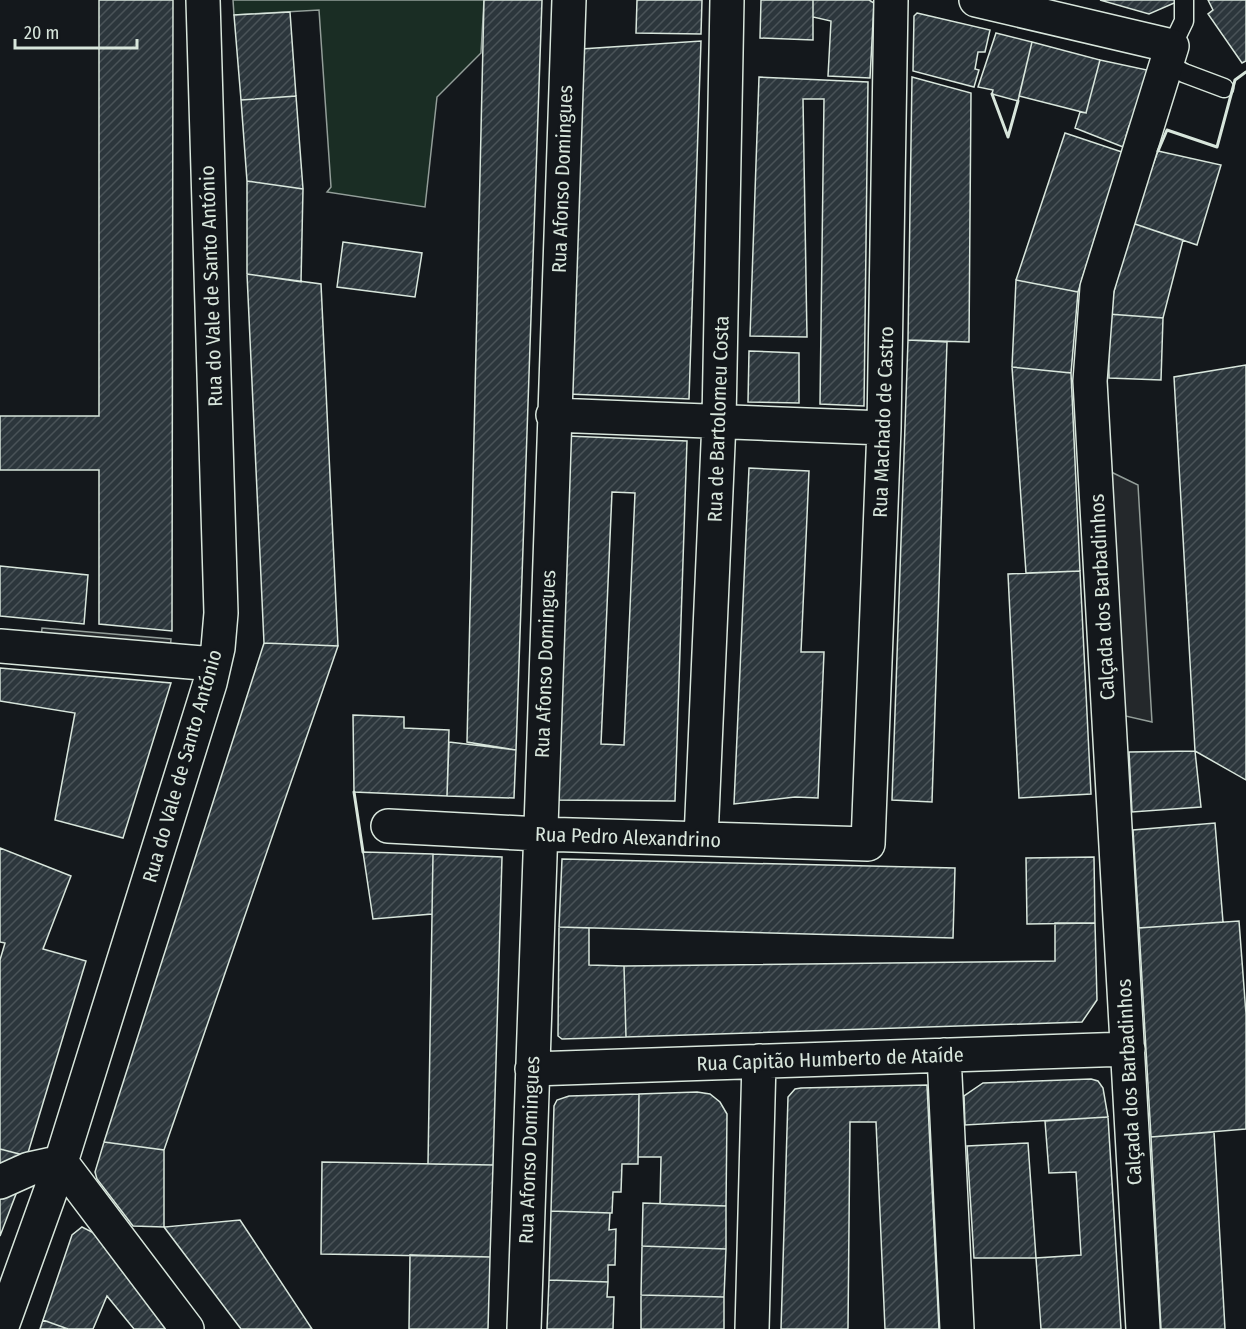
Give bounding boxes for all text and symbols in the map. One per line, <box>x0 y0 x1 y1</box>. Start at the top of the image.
scale bar <box>15 12 136 50</box>
text: 20 m <box>24 22 59 44</box>
street label: Rua Afonso Domingues <box>547 84 577 274</box>
street label: Rua do Vale de Santo António <box>195 165 227 407</box>
street label: Rua de Bartolomeu Costa <box>702 315 734 523</box>
street label: Rua Machado de Castro <box>868 326 898 518</box>
street label: Calçada dos Barbadinhos <box>1085 493 1119 701</box>
street label: Rua Afonso Domingues <box>530 569 560 759</box>
street label: Rua do Vale de Santo António <box>137 647 227 885</box>
street label: Rua Pedro Alexandrino <box>535 822 721 852</box>
street label: Calçada dos Barbadinhos <box>1112 978 1146 1186</box>
street label: Rua Capitão Humberto de Ataíde <box>696 1042 964 1076</box>
street label: Rua Afonso Domingues <box>514 1055 544 1245</box>

